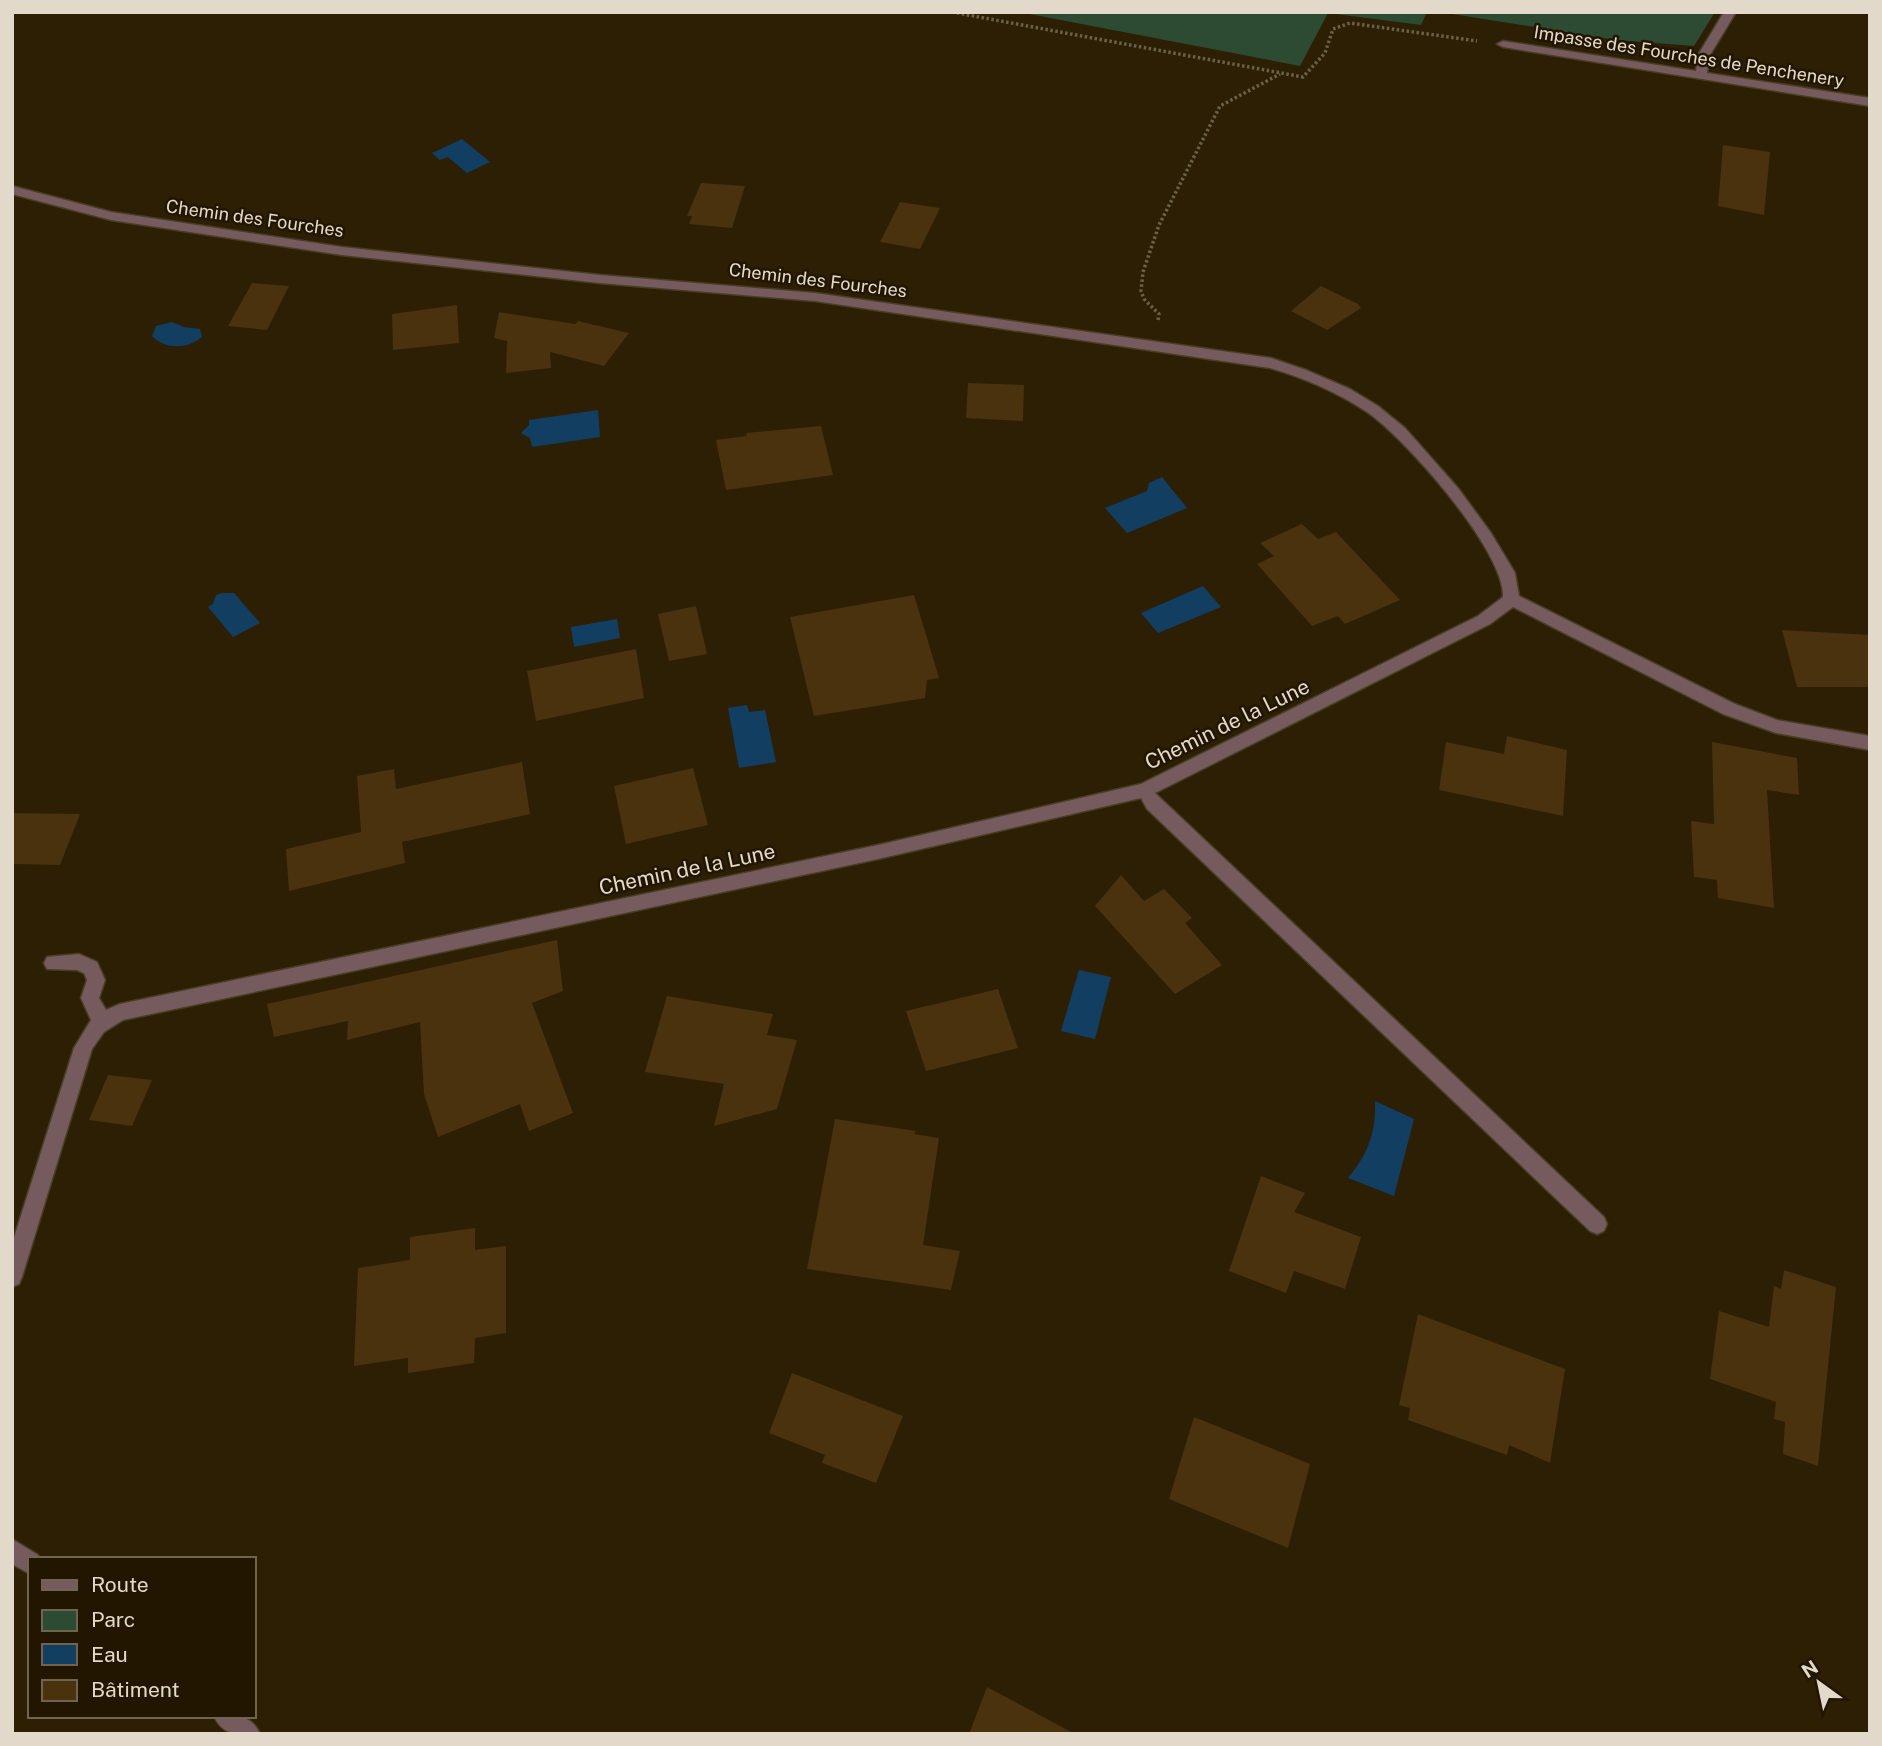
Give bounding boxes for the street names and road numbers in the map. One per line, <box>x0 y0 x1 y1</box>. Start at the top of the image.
street label: Impasse des Fourches de Penchenery <box>1532 21 1846 91</box>
street label: Chemin des Fourches <box>165 195 345 241</box>
street label: Chemin des Fourches <box>728 259 908 301</box>
street label: Chemin de la Lune <box>1141 673 1313 775</box>
street label: Chemin de la Lune <box>596 838 778 900</box>

